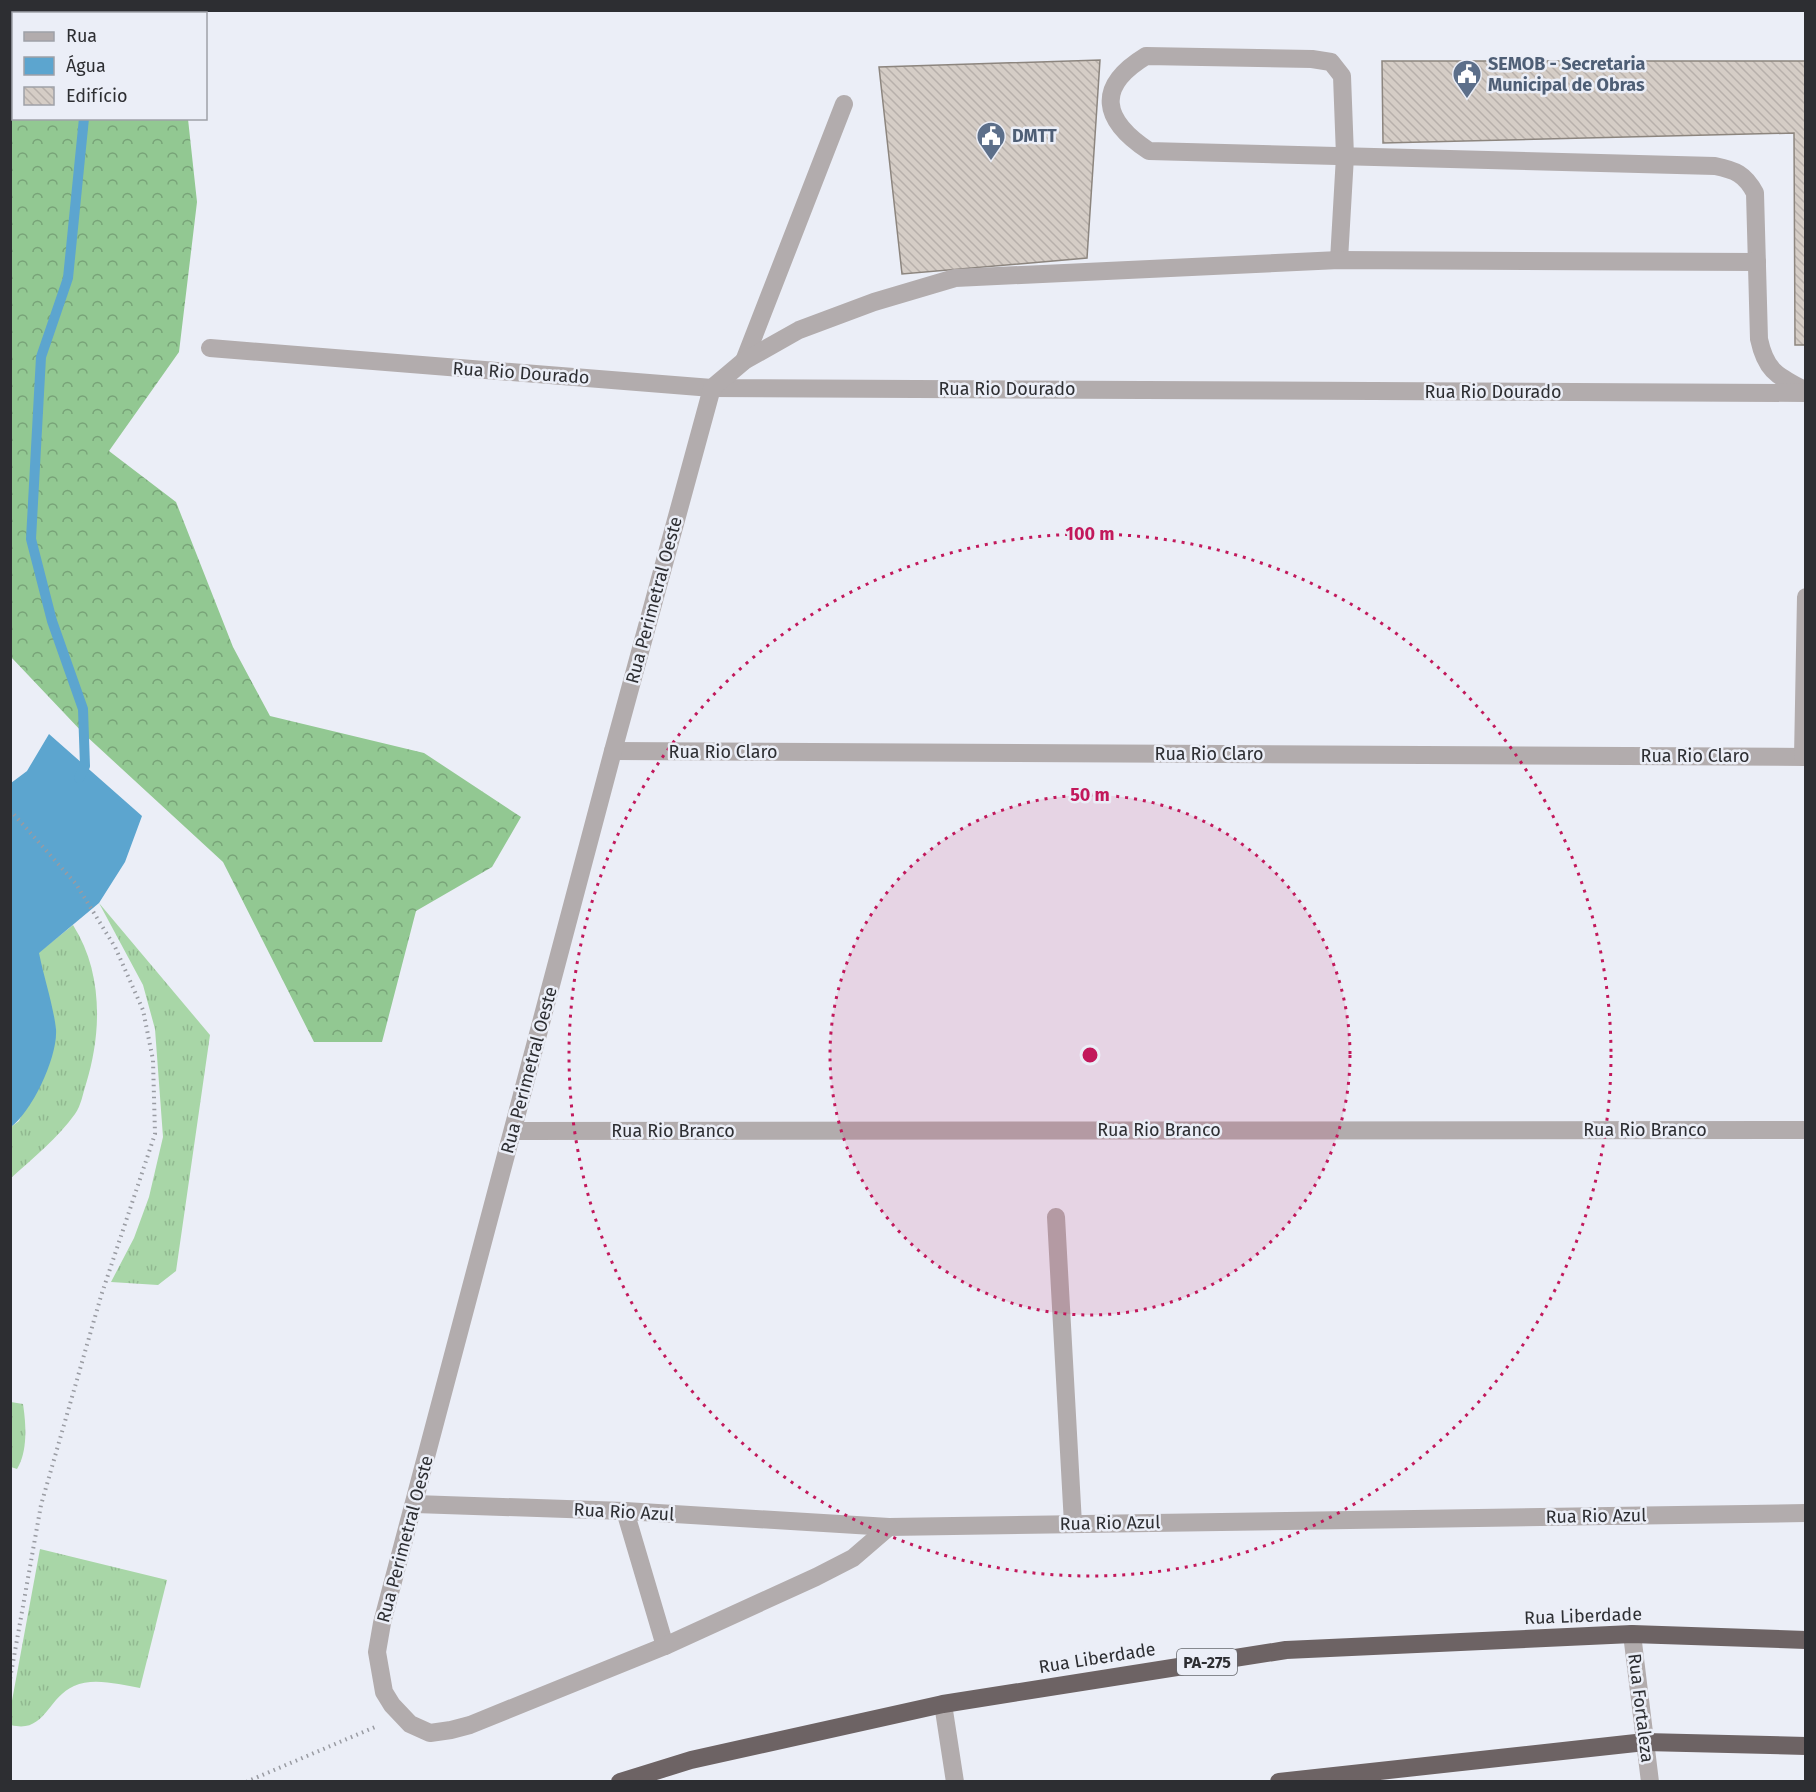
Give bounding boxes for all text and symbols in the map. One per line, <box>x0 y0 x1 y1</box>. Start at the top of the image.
legend <box>12 12 207 120</box>
text: Rua <box>66 25 97 47</box>
place label: SEMOB - Secretaria Municipal de Obras <box>1488 53 1645 96</box>
text: Água <box>66 54 106 77</box>
public building icon: SEMOB - Secretaria Municipal de Obras <box>1451 58 1483 100</box>
text: Edifício <box>66 85 128 107</box>
public building icon: DMTT <box>975 120 1007 162</box>
place label: DMTT <box>1012 125 1057 147</box>
street label: Rua Rio Dourado <box>452 357 590 389</box>
street label: Rua Rio Dourado <box>938 378 1076 400</box>
street label: Rua Rio Dourado <box>1424 381 1562 403</box>
street label: Rua Perimetral Oeste <box>621 514 687 686</box>
text: 100 m <box>1066 523 1114 545</box>
street label: Rua Rio Claro <box>669 741 777 763</box>
street label: Rua Rio Claro <box>1155 743 1263 765</box>
street label: Rua Rio Claro <box>1641 745 1749 767</box>
text: 50 m <box>1070 784 1110 806</box>
street label: Rua Perimetral Oeste <box>496 984 562 1156</box>
centre of rings <box>1080 1045 1100 1065</box>
street label: Rua Rio Branco <box>1097 1119 1221 1141</box>
street label: Rua Rio Branco <box>1583 1119 1707 1141</box>
street label: Rua Rio Branco <box>611 1120 735 1142</box>
street label: Rua Perimetral Oeste <box>372 1453 438 1625</box>
street label: Rua Rio Azul <box>573 1498 675 1526</box>
street label: Rua Rio Azul <box>1545 1504 1647 1528</box>
street label: Rua Rio Azul <box>1059 1511 1161 1535</box>
street label: Rua Liberdade <box>1524 1603 1642 1629</box>
street label: Rua Liberdade <box>1037 1638 1157 1678</box>
road number: PA-275 <box>1177 1649 1237 1675</box>
street label: Rua Fortaleza <box>1623 1652 1659 1764</box>

